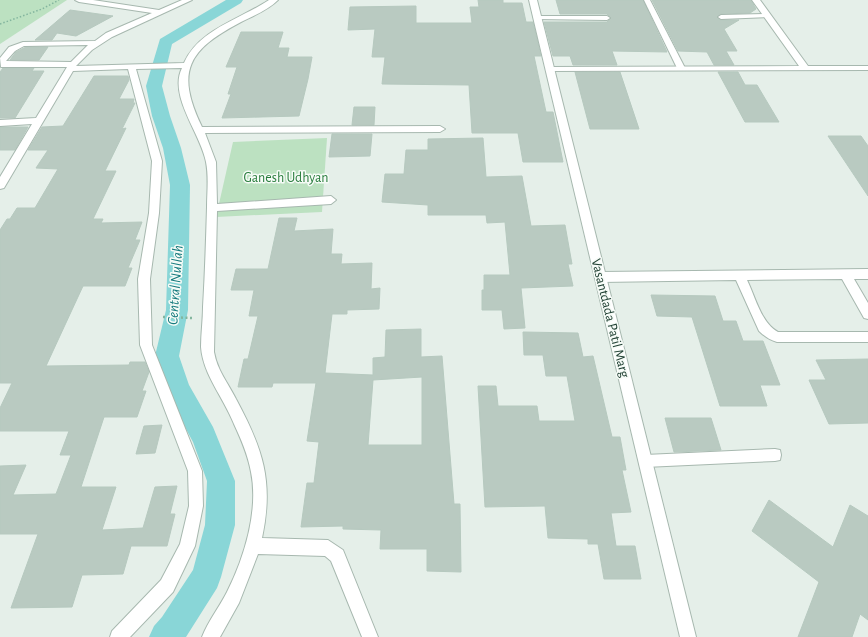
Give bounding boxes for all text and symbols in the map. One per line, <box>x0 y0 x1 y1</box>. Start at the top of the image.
park label: Ganesh Udhyan <box>244 171 328 185</box>
water label: Central Nullah <box>165 245 186 325</box>
street label: Vasantdada Patil Marg <box>588 257 632 379</box>

